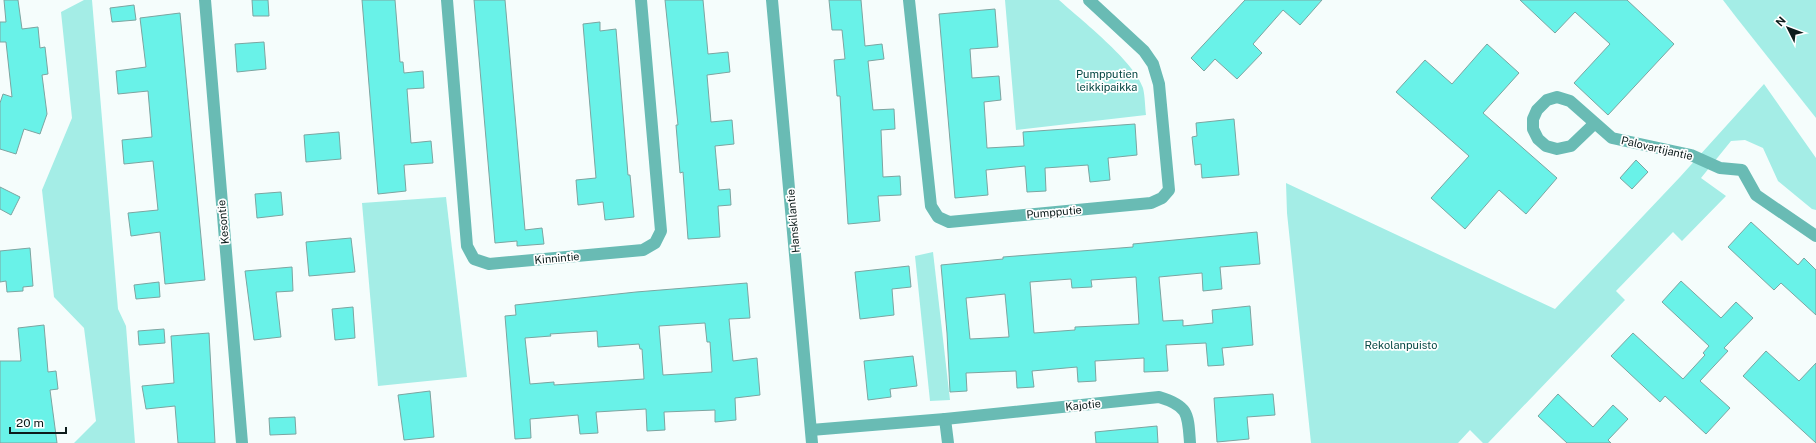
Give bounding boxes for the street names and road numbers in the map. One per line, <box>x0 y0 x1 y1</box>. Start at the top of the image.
street label: Palovartijantie <box>1620 134 1694 162</box>
street label: Hanskilantie <box>784 189 802 253</box>
street label: Kesontie <box>215 199 231 245</box>
street label: Pumpputie <box>1026 204 1082 220</box>
street label: Kinnintie <box>534 250 580 266</box>
street label: Kajotie <box>1065 397 1101 413</box>

